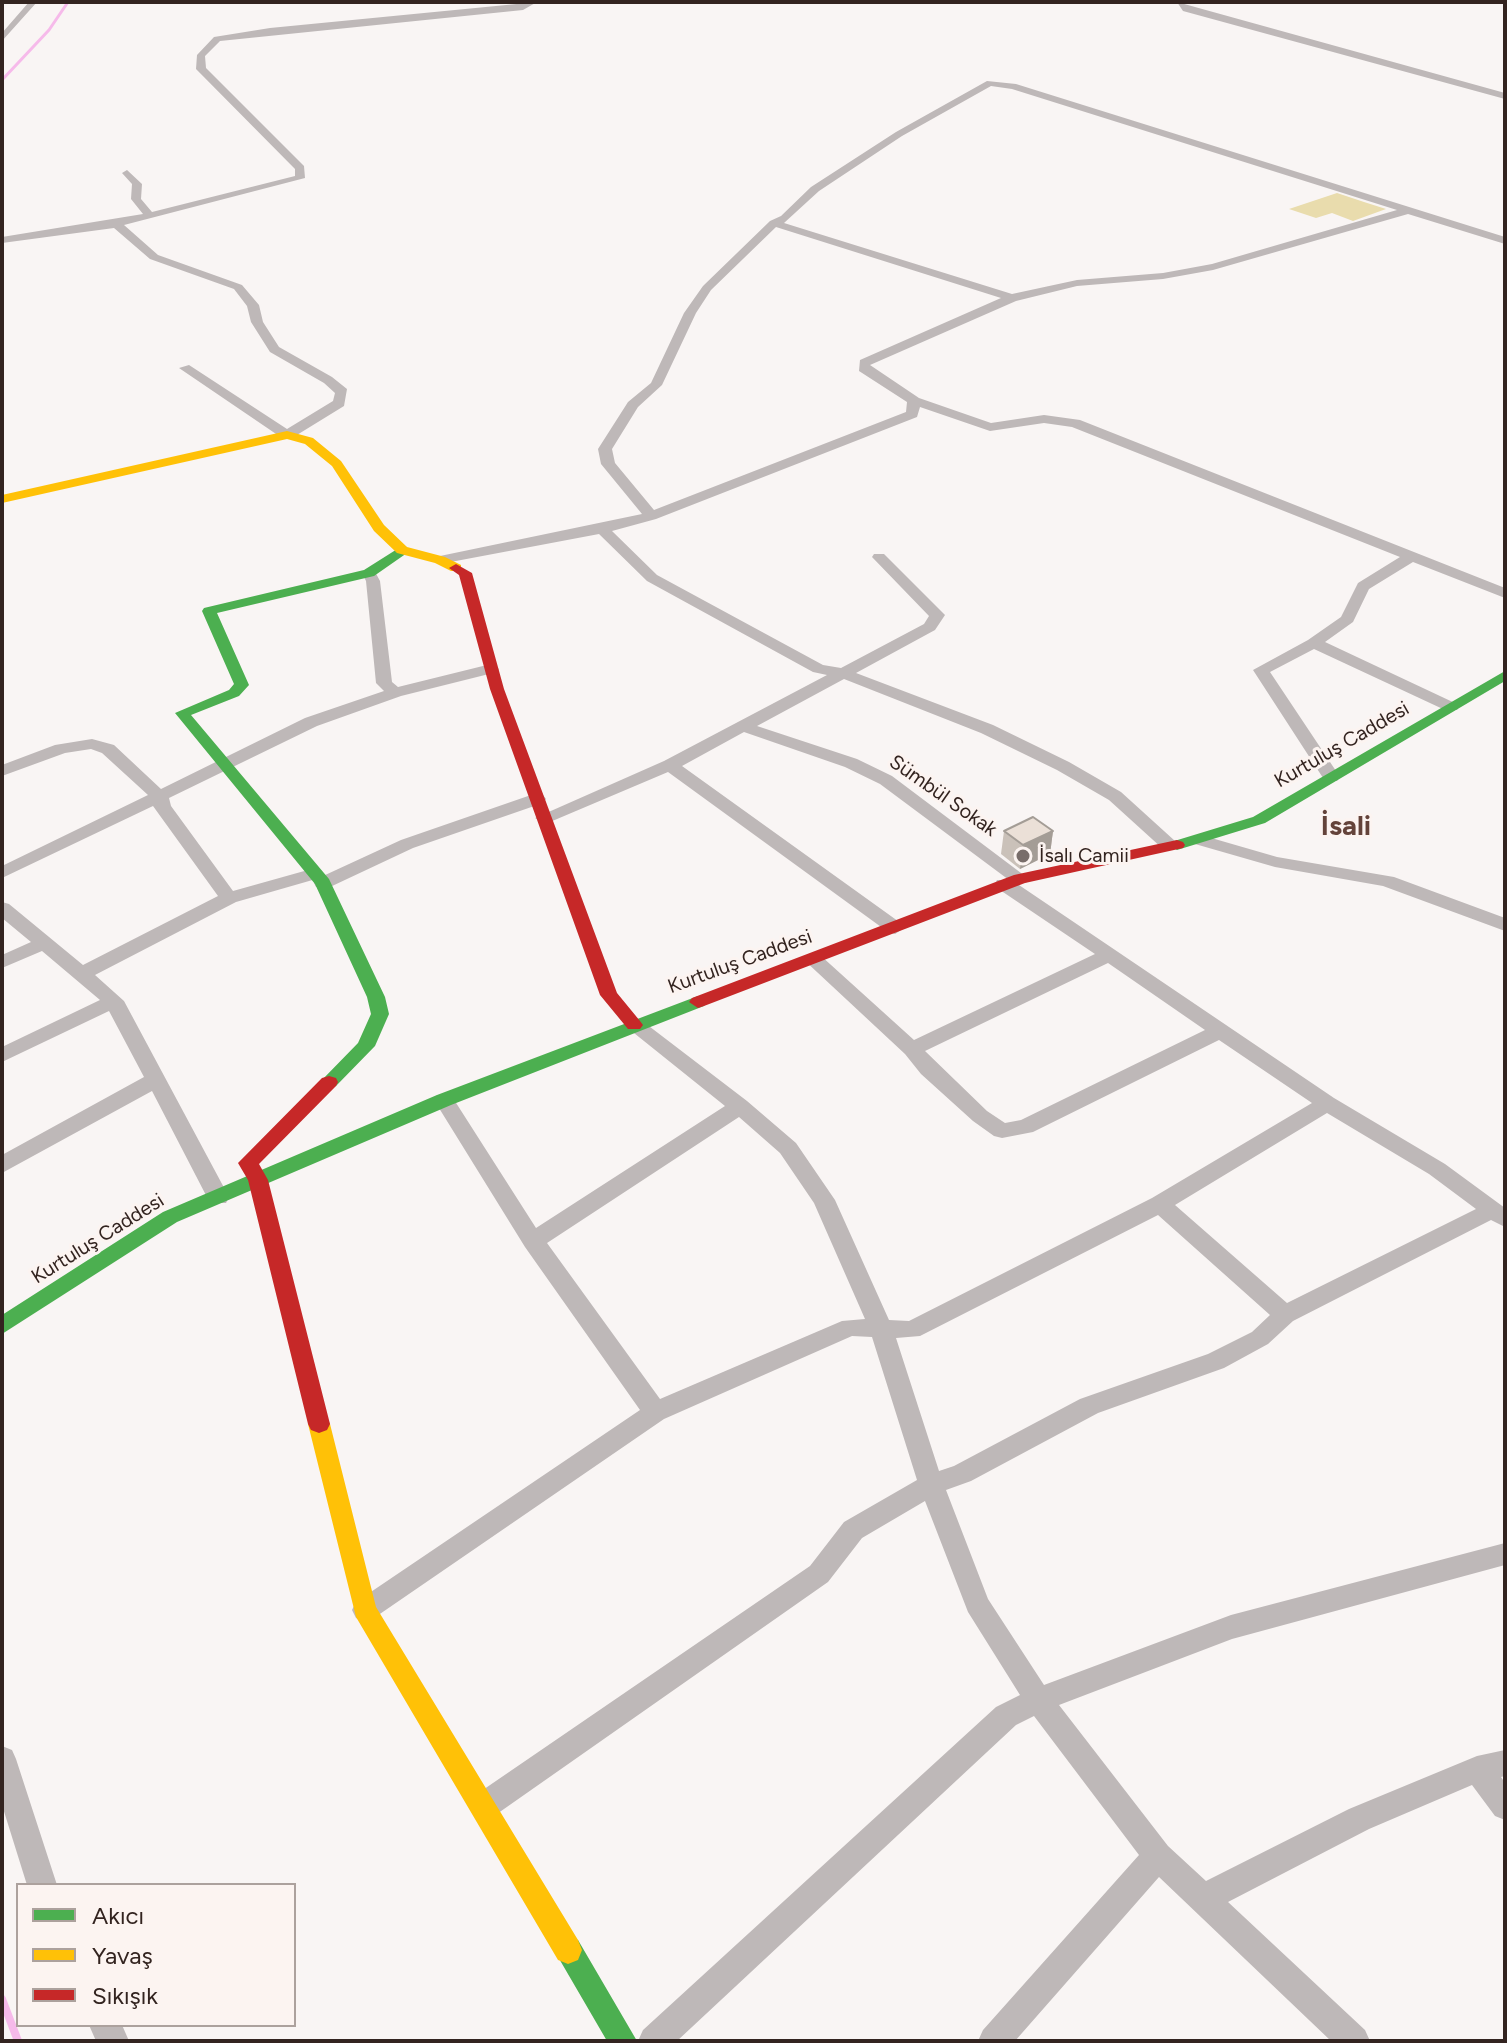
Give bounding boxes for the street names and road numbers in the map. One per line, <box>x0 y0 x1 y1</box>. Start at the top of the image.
street label: Kurtuluş Caddesi <box>1270 697 1414 793</box>
street label: Sümbül Sokak <box>885 750 1001 842</box>
street label: Kurtuluş Caddesi <box>665 925 815 999</box>
street label: Kurtuluş Caddesi <box>27 1189 169 1289</box>

